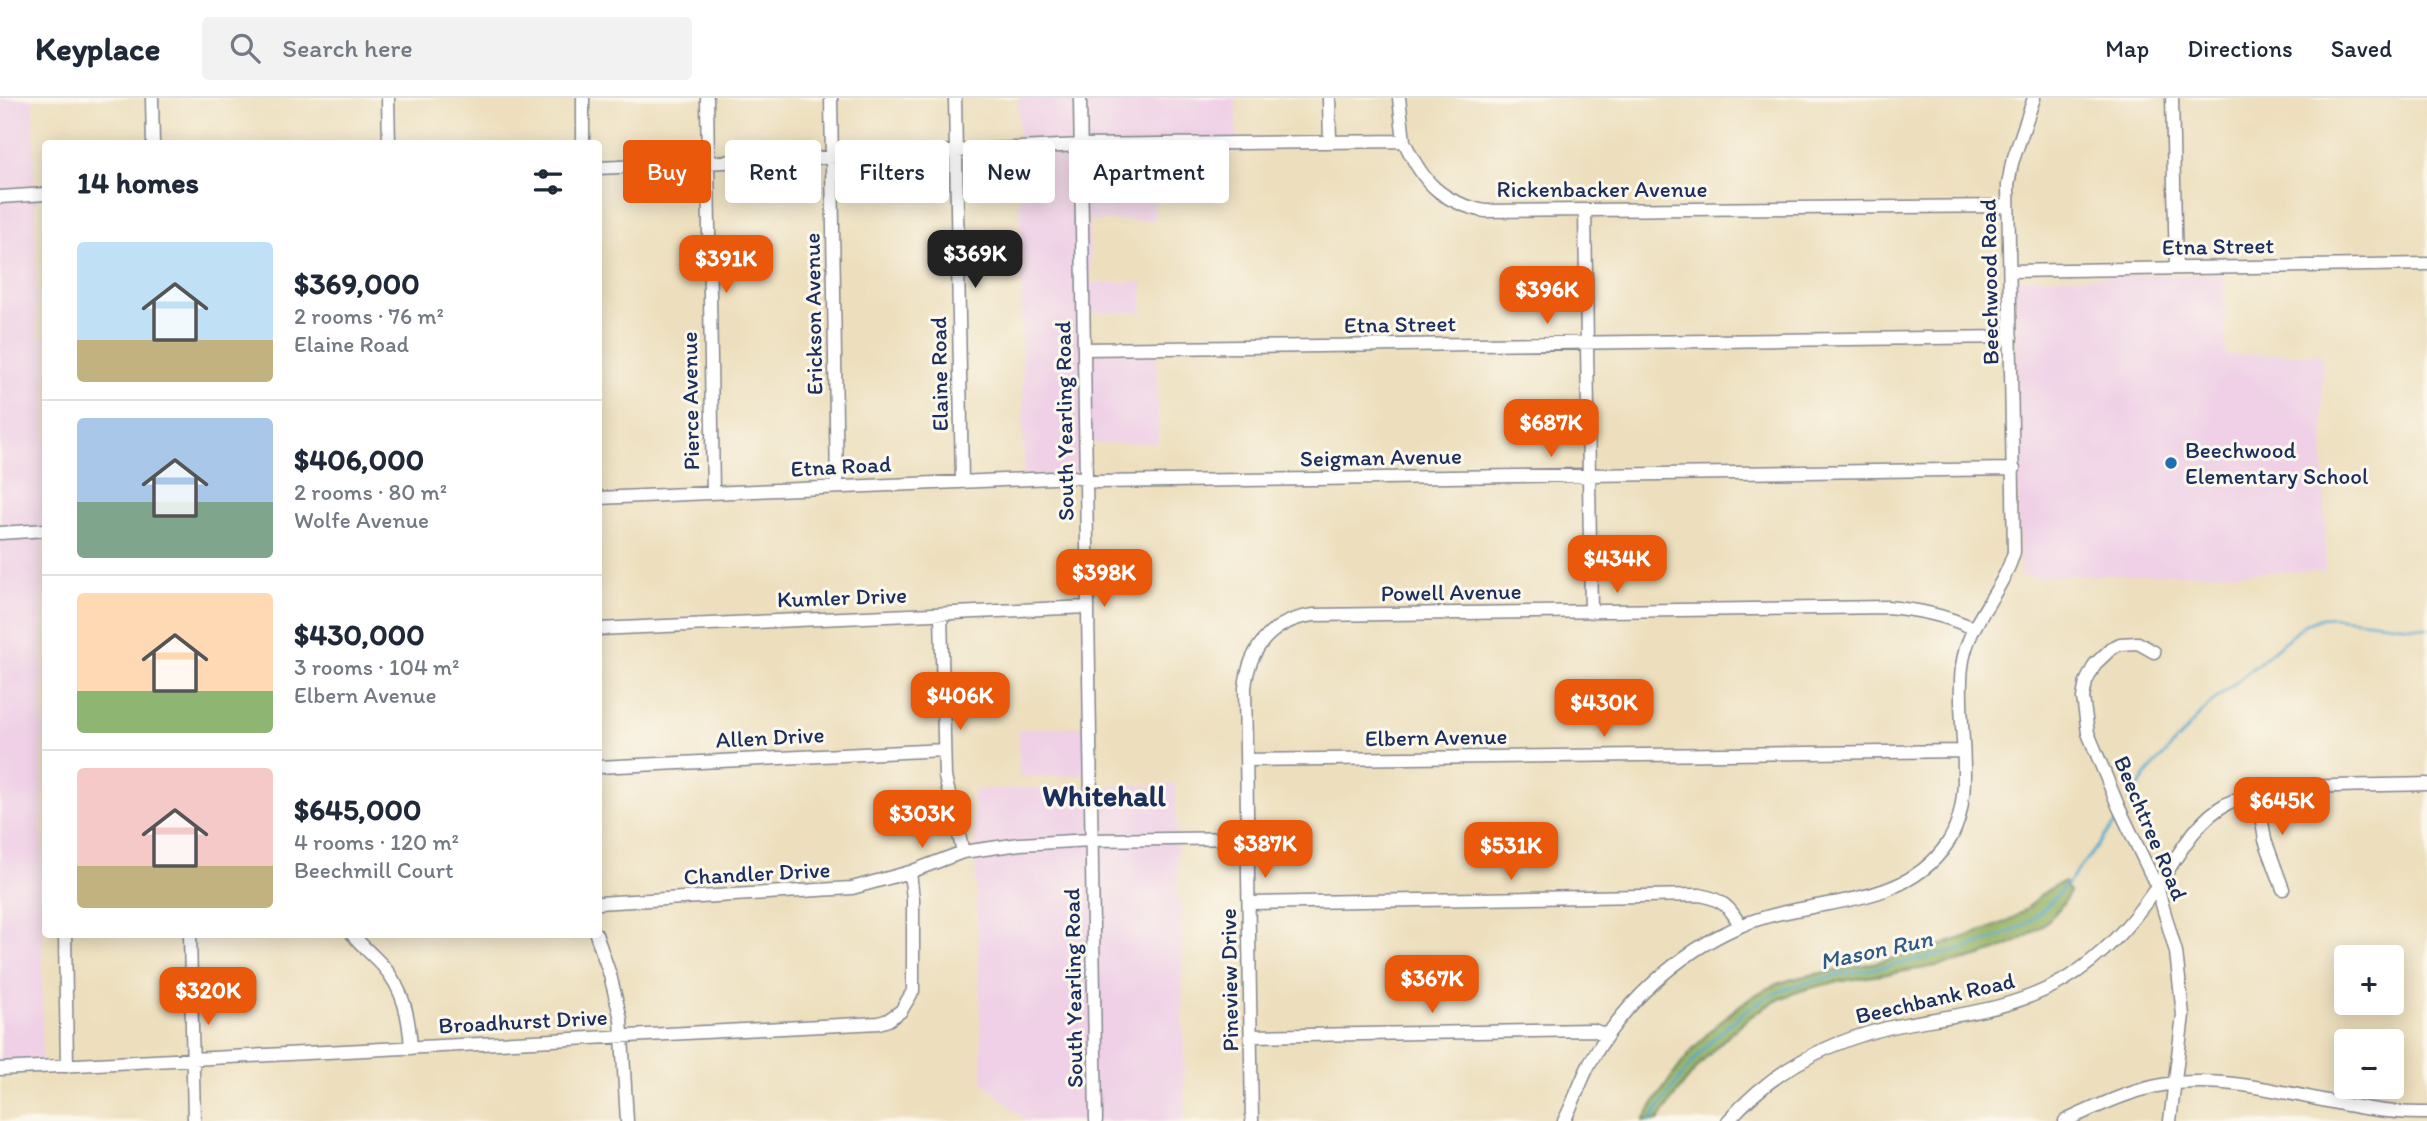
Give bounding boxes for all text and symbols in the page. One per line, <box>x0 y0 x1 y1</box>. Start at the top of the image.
search box <box>202 17 692 80</box>
text: Keyplace <box>35 29 160 68</box>
icon: search <box>226 29 264 67</box>
text: Search here <box>282 32 413 64</box>
text: Map <box>2105 34 2149 63</box>
text: Directions <box>2187 34 2293 63</box>
text: Saved <box>2331 34 2392 63</box>
chip: Buy <box>623 140 711 203</box>
chip: Rent <box>725 140 821 203</box>
chip: Filters <box>835 140 949 203</box>
chip: New <box>963 140 1055 203</box>
chip: Apartment <box>1069 140 1229 203</box>
icon: filters <box>529 163 567 201</box>
text: 14 homes <box>77 164 199 201</box>
street label: Rickenbacker Avenue <box>1497 175 1707 203</box>
street label: Beechwood Road <box>1974 199 2004 365</box>
pin: $369K <box>926 230 1024 290</box>
street label: Etna Street <box>2162 231 2275 261</box>
street label: Erickson Avenue <box>798 233 828 395</box>
pin: $391K <box>677 236 775 295</box>
text: $369K <box>943 239 1007 267</box>
text: $391K <box>695 244 757 272</box>
text: $369,000 <box>294 265 420 302</box>
pin: $396K <box>1498 266 1596 326</box>
icon: home <box>133 270 217 354</box>
text: $396K <box>1515 275 1579 303</box>
text: 2 rooms · 76 m² <box>294 302 444 330</box>
street label: Etna Street <box>1344 309 1457 339</box>
street label: Elaine Road <box>924 316 954 432</box>
street label: South Yearling Road <box>1048 320 1080 521</box>
text: Elaine Road <box>294 330 409 358</box>
street label: Pierce Avenue <box>675 331 705 471</box>
pin: $687K <box>1502 400 1600 459</box>
text: $687K <box>1520 408 1582 436</box>
place label: Beechwood Elementary School <box>2185 436 2369 490</box>
text: $406,000 <box>294 441 424 478</box>
street label: Seigman Avenue <box>1300 442 1462 472</box>
icon: home <box>133 446 217 530</box>
street label: Etna Road <box>790 449 893 483</box>
marker: Beechwood Elementary School <box>2163 455 2179 471</box>
text: 2 rooms · 80 m² <box>294 478 447 506</box>
text: Wolfe Avenue <box>294 506 429 534</box>
pin: $434K <box>1568 536 1666 595</box>
text: $434K <box>1584 544 1650 572</box>
pin: $398K <box>1055 550 1153 609</box>
text: $398K <box>1072 558 1136 586</box>
street label: Powell Avenue <box>1380 577 1522 607</box>
street label: Kumler Drive <box>777 581 907 613</box>
text: $430,000 <box>294 616 425 653</box>
icon: home <box>133 621 217 705</box>
text: 3 rooms · 104 m² <box>294 653 459 681</box>
pin: $406K <box>911 672 1009 732</box>
pin: $430K <box>1555 680 1653 739</box>
text: Elbern Avenue <box>294 681 437 709</box>
text: $406K <box>927 681 993 709</box>
text: $430K <box>1571 688 1637 716</box>
street label: Allen Drive <box>715 720 825 754</box>
street label: Elbern Avenue <box>1365 722 1507 752</box>
street label: Beechtree Road <box>2108 751 2194 905</box>
district label: Whitehall <box>1042 777 1166 814</box>
pin: $645K <box>2233 778 2331 837</box>
text: $645K <box>2250 786 2314 814</box>
pin: $303K <box>873 790 971 850</box>
text: $645,000 <box>294 791 421 828</box>
icon: home <box>133 796 217 880</box>
text: $303K <box>889 799 955 827</box>
pin: $387K <box>1216 820 1314 880</box>
pin: $531K <box>1462 822 1560 882</box>
text: 4 rooms · 120 m² <box>294 828 459 856</box>
text: $387K <box>1234 829 1296 857</box>
text: $531K <box>1480 831 1542 859</box>
street label: Chandler Drive <box>683 855 831 891</box>
text: Beechmill Court <box>294 856 454 884</box>
street label: South Yearling Road <box>1057 887 1089 1088</box>
street label: Pineview Drive <box>1214 908 1244 1052</box>
water label: Mason Run <box>1817 923 1935 976</box>
map controls <box>2334 945 2404 1099</box>
button: + <box>2334 945 2404 1015</box>
pin: $367K <box>1383 956 1481 1015</box>
text: $367K <box>1401 964 1463 992</box>
street label: Beechbank Road <box>1853 966 2018 1030</box>
pin: $320K <box>159 968 257 1027</box>
text: $320K <box>175 976 241 1004</box>
street label: Broadhurst Drive <box>438 1003 608 1039</box>
button: − <box>2334 1029 2404 1099</box>

